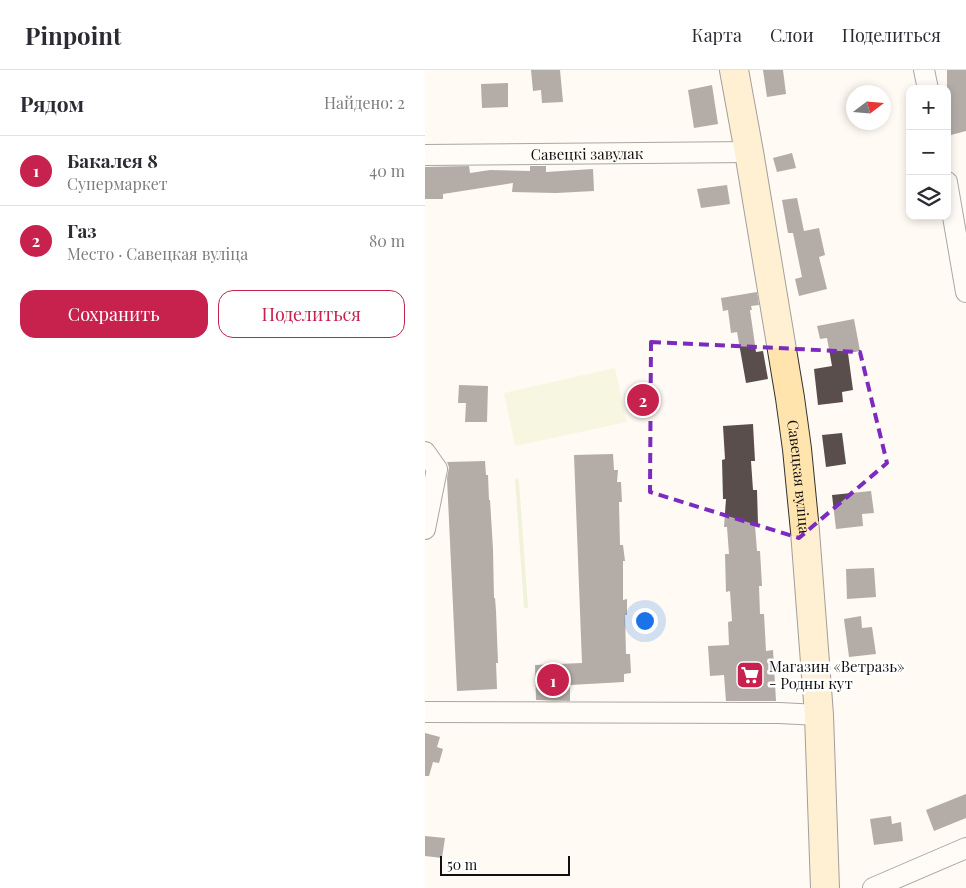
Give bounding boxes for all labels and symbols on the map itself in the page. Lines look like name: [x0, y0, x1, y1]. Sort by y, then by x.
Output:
north arrow: [846, 85, 891, 130]
street label: Савецкі завулак: [531, 143, 644, 164]
pin: 2: [627, 381, 659, 419]
street label: Савецкая вуліца: [783, 419, 815, 535]
your location: [632, 608, 658, 634]
place label: Магазин «Ветразь» - Родны кут: [769, 656, 905, 693]
supermarket icon: Магазин «Ветразь» - Родны кут: [735, 660, 765, 690]
pin: 1: [537, 661, 569, 699]
scale bar: [440, 853, 570, 876]

